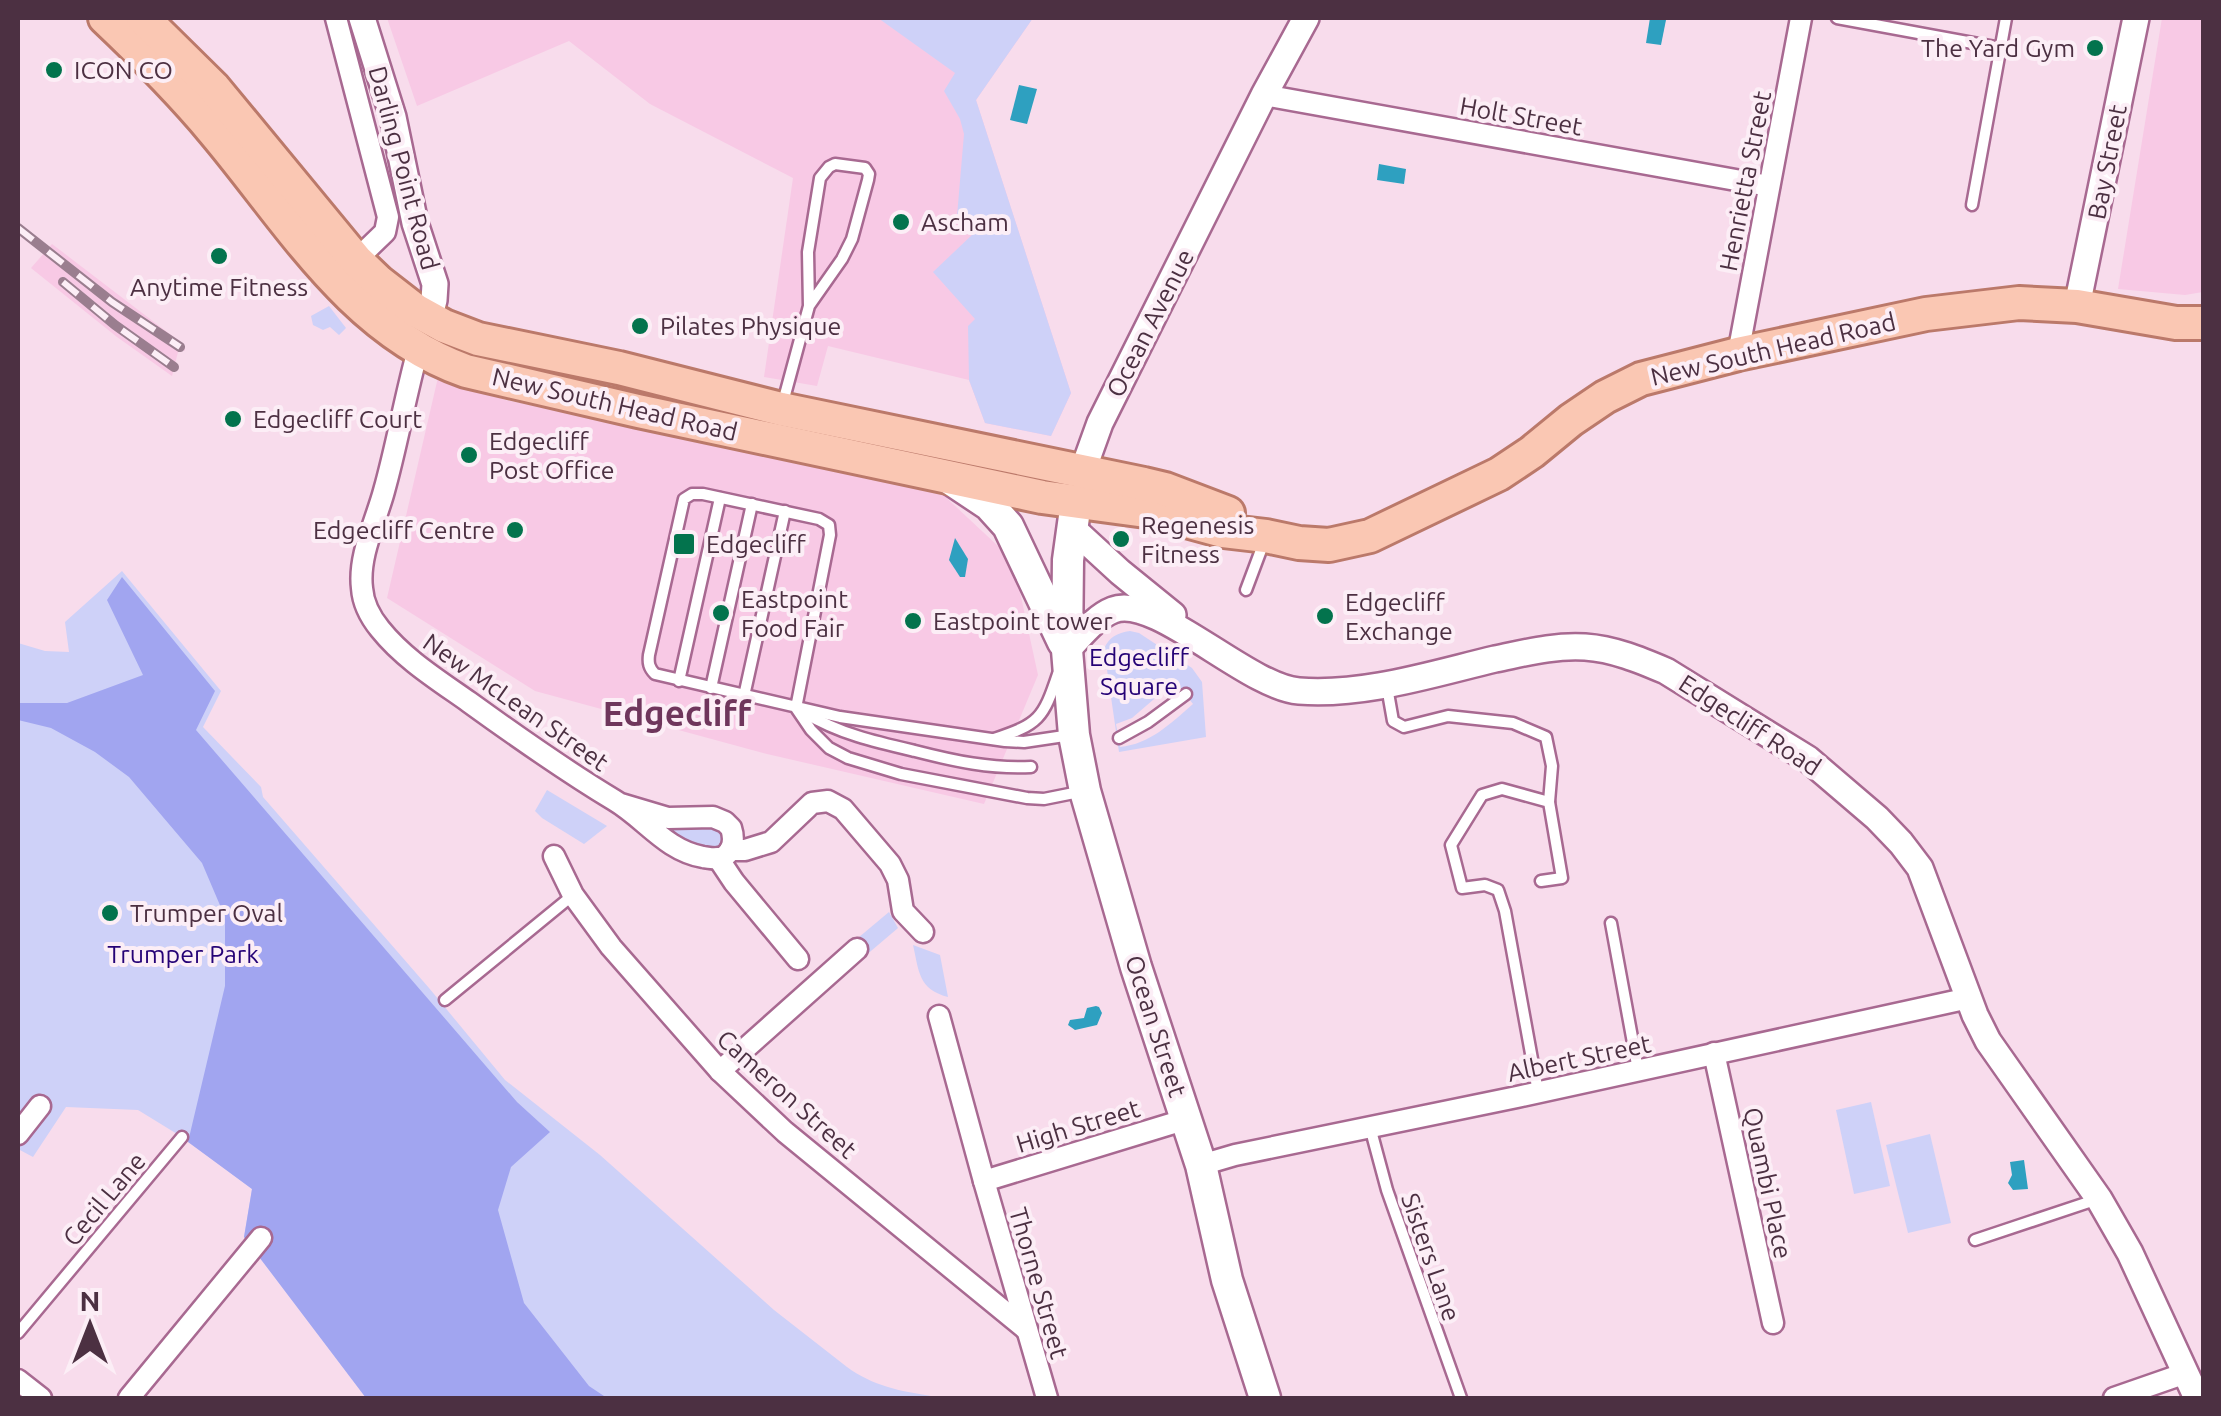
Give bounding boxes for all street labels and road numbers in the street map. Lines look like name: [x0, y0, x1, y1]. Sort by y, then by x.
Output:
street label: Darling Point Road: [363, 63, 445, 273]
street label: Henrietta Street: [1714, 88, 1776, 273]
street label: Holt Street: [1458, 91, 1585, 141]
street label: Bay Street: [2082, 102, 2132, 222]
street label: Ocean Avenue: [1101, 245, 1199, 401]
street label: New South Head Road: [1648, 307, 1898, 391]
street label: New South Head Road: [490, 362, 740, 446]
street label: New McLean Street: [418, 628, 614, 776]
street label: Edgecliff Road: [1674, 669, 1826, 781]
street label: Ocean Street: [1120, 952, 1192, 1101]
street label: Cameron Street: [712, 1024, 862, 1164]
street label: Albert Street: [1505, 1029, 1654, 1087]
street label: High Street: [1013, 1094, 1143, 1158]
street label: Quambi Place: [1738, 1105, 1798, 1261]
street label: Cecil Lane: [57, 1147, 151, 1251]
street label: Sisters Lane: [1396, 1189, 1466, 1325]
street label: Thorne Street: [1004, 1204, 1074, 1362]

